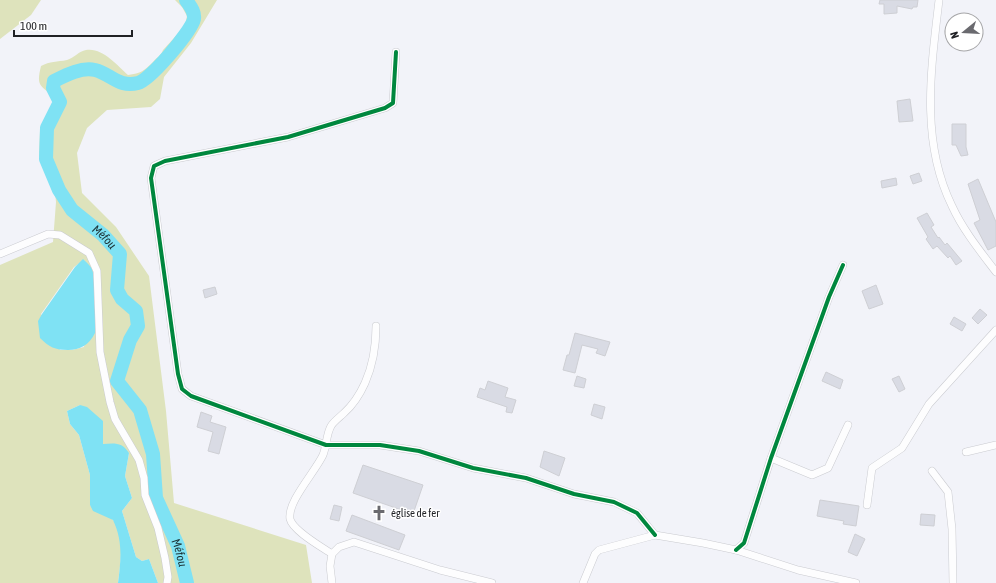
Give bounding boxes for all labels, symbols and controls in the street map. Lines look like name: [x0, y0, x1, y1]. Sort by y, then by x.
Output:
scale bar: [14, 12, 132, 38]
north arrow: [944, 12, 984, 52]
text: 100 m: [20, 19, 47, 33]
text: N: [948, 30, 961, 40]
water label: Méfou: [89, 222, 119, 252]
church icon: église de fer: [370, 504, 388, 522]
place label: église de fer: [391, 507, 440, 519]
water label: Méfou: [169, 536, 190, 568]

